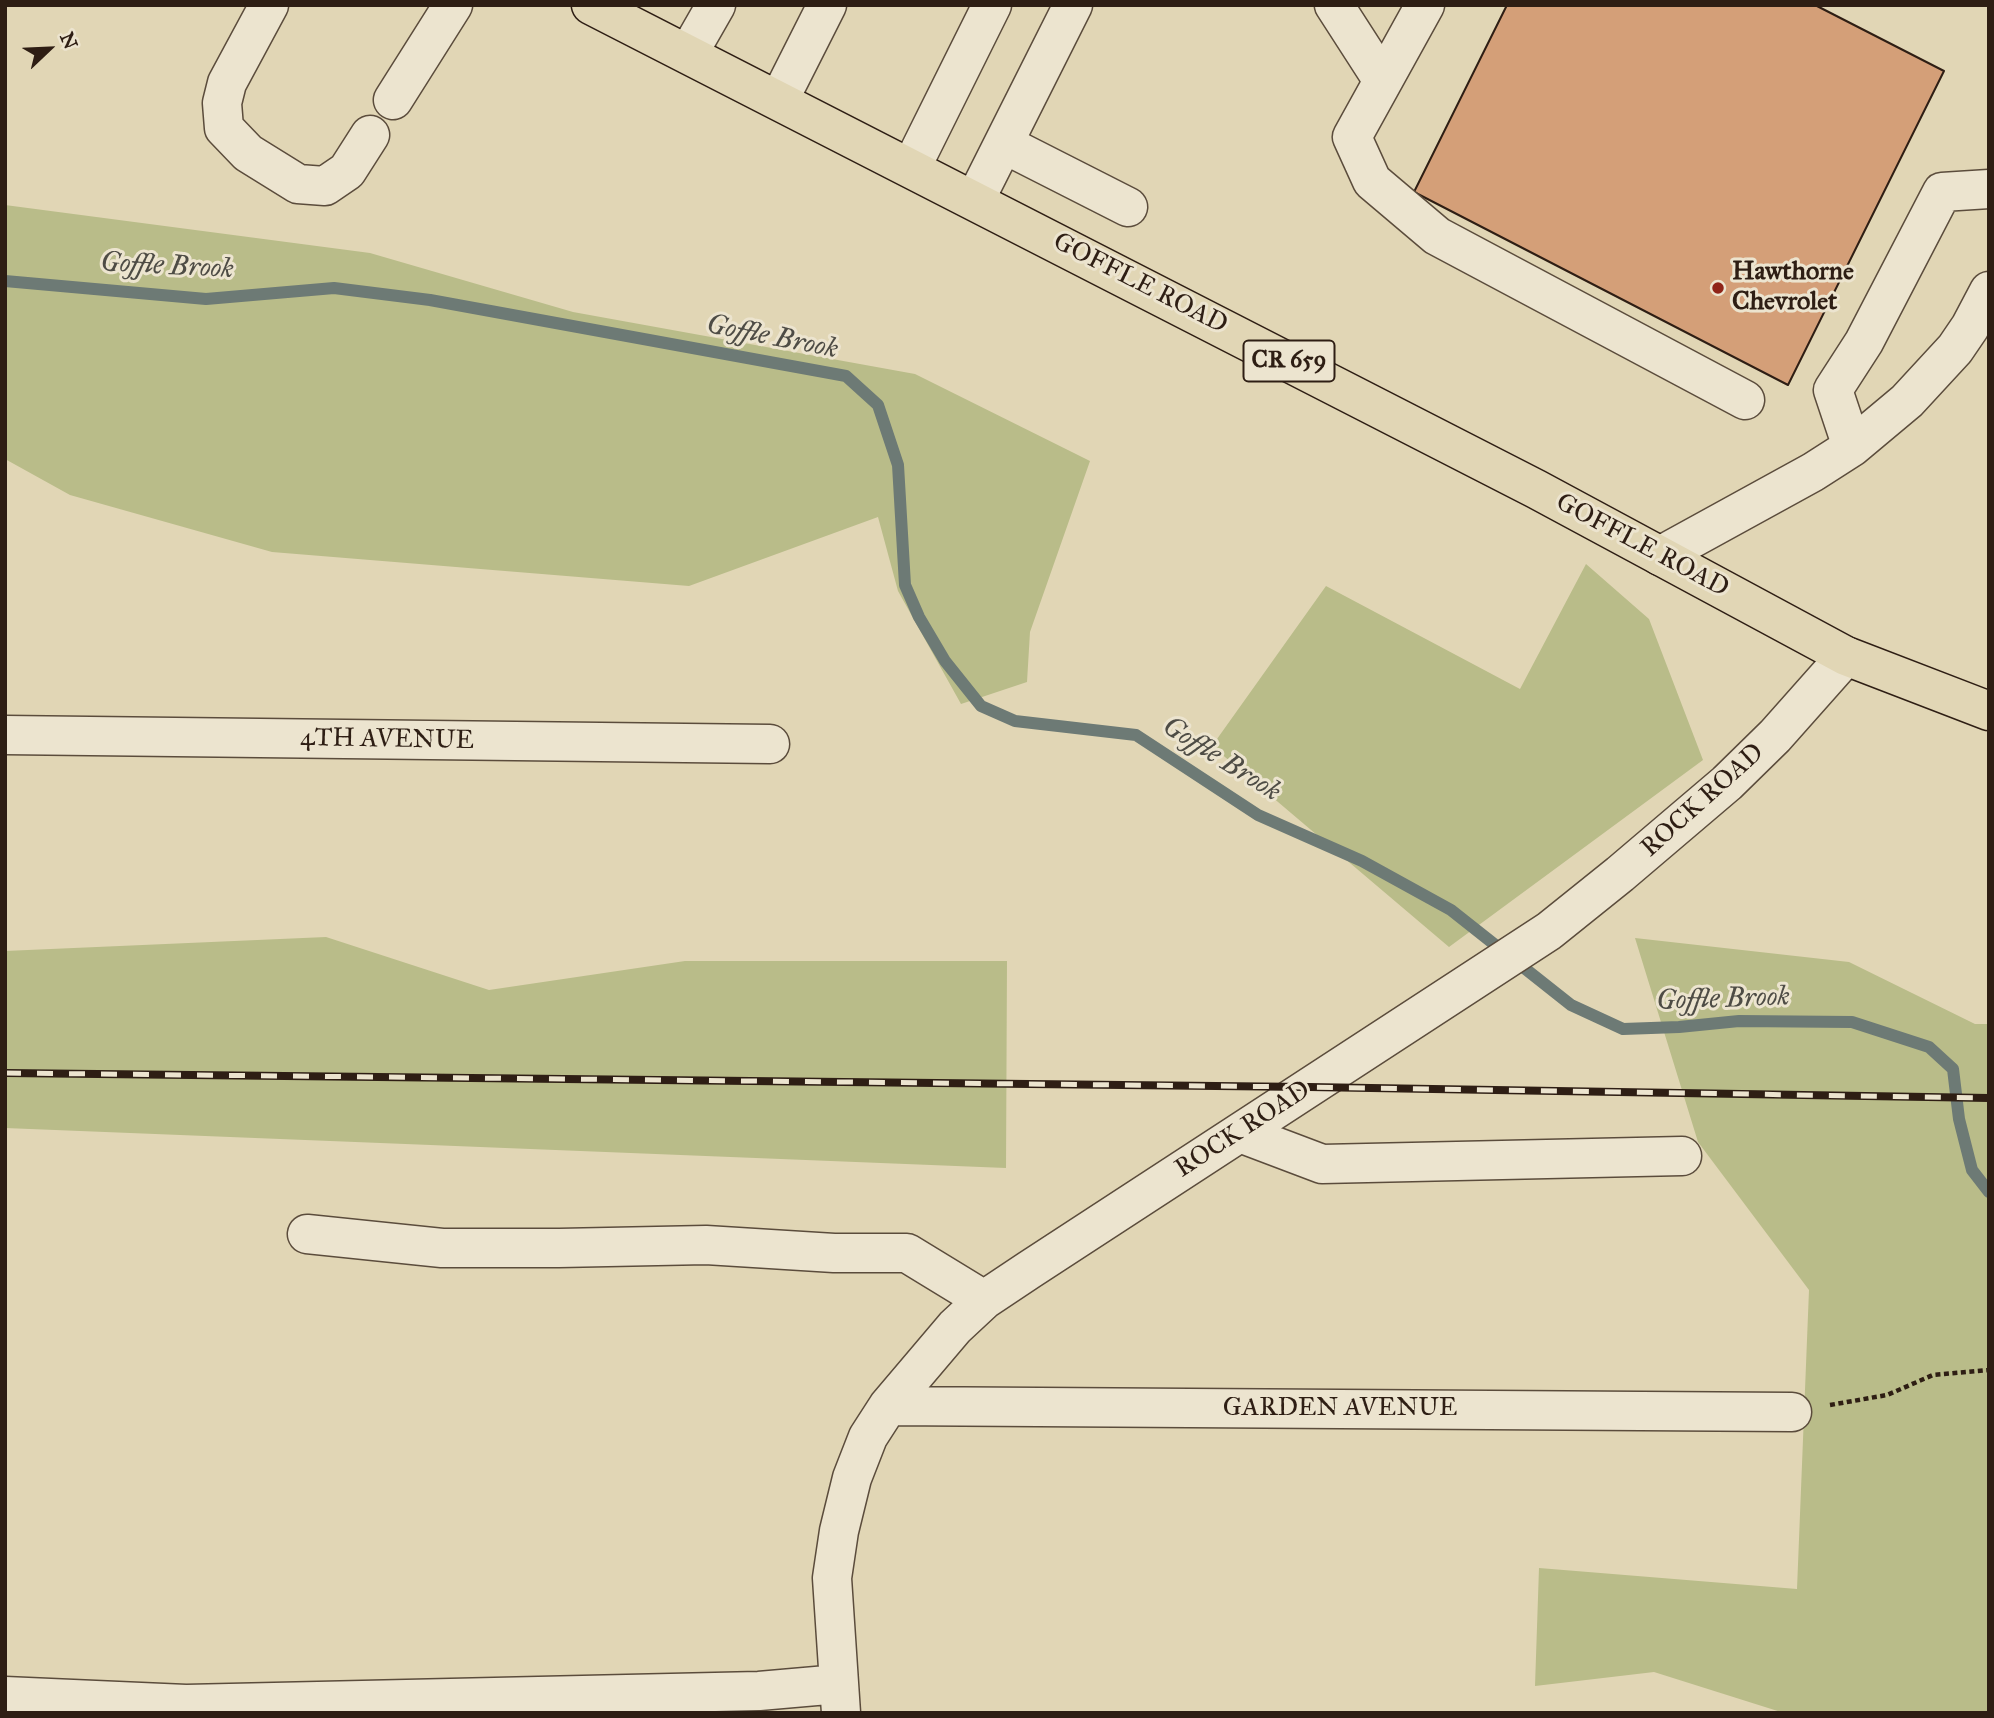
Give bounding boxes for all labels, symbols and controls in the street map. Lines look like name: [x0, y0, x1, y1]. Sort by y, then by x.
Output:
north arrow: [14, 14, 84, 84]
text: N: [55, 29, 83, 53]
street label: GOFFLE ROAD: [1048, 227, 1232, 341]
water label: Goffle Brook: [99, 247, 235, 287]
place label: Hawthorne Chevrolet: [1732, 257, 1854, 318]
marker: Hawthorne Chevrolet: [1710, 280, 1726, 296]
water label: Goffle Brook: [703, 309, 841, 367]
road number: CR 659: [1244, 340, 1334, 382]
street label: GOFFLE ROAD: [1550, 487, 1734, 605]
water label: Goffle Brook: [1155, 710, 1287, 810]
street label: 4TH AVENUE: [300, 723, 474, 757]
street label: ROCK ROAD: [1635, 738, 1771, 864]
water label: Goffle Brook: [1656, 981, 1790, 1019]
street label: ROCK ROAD: [1170, 1075, 1316, 1185]
street label: GARDEN AVENUE: [1223, 1393, 1457, 1425]

